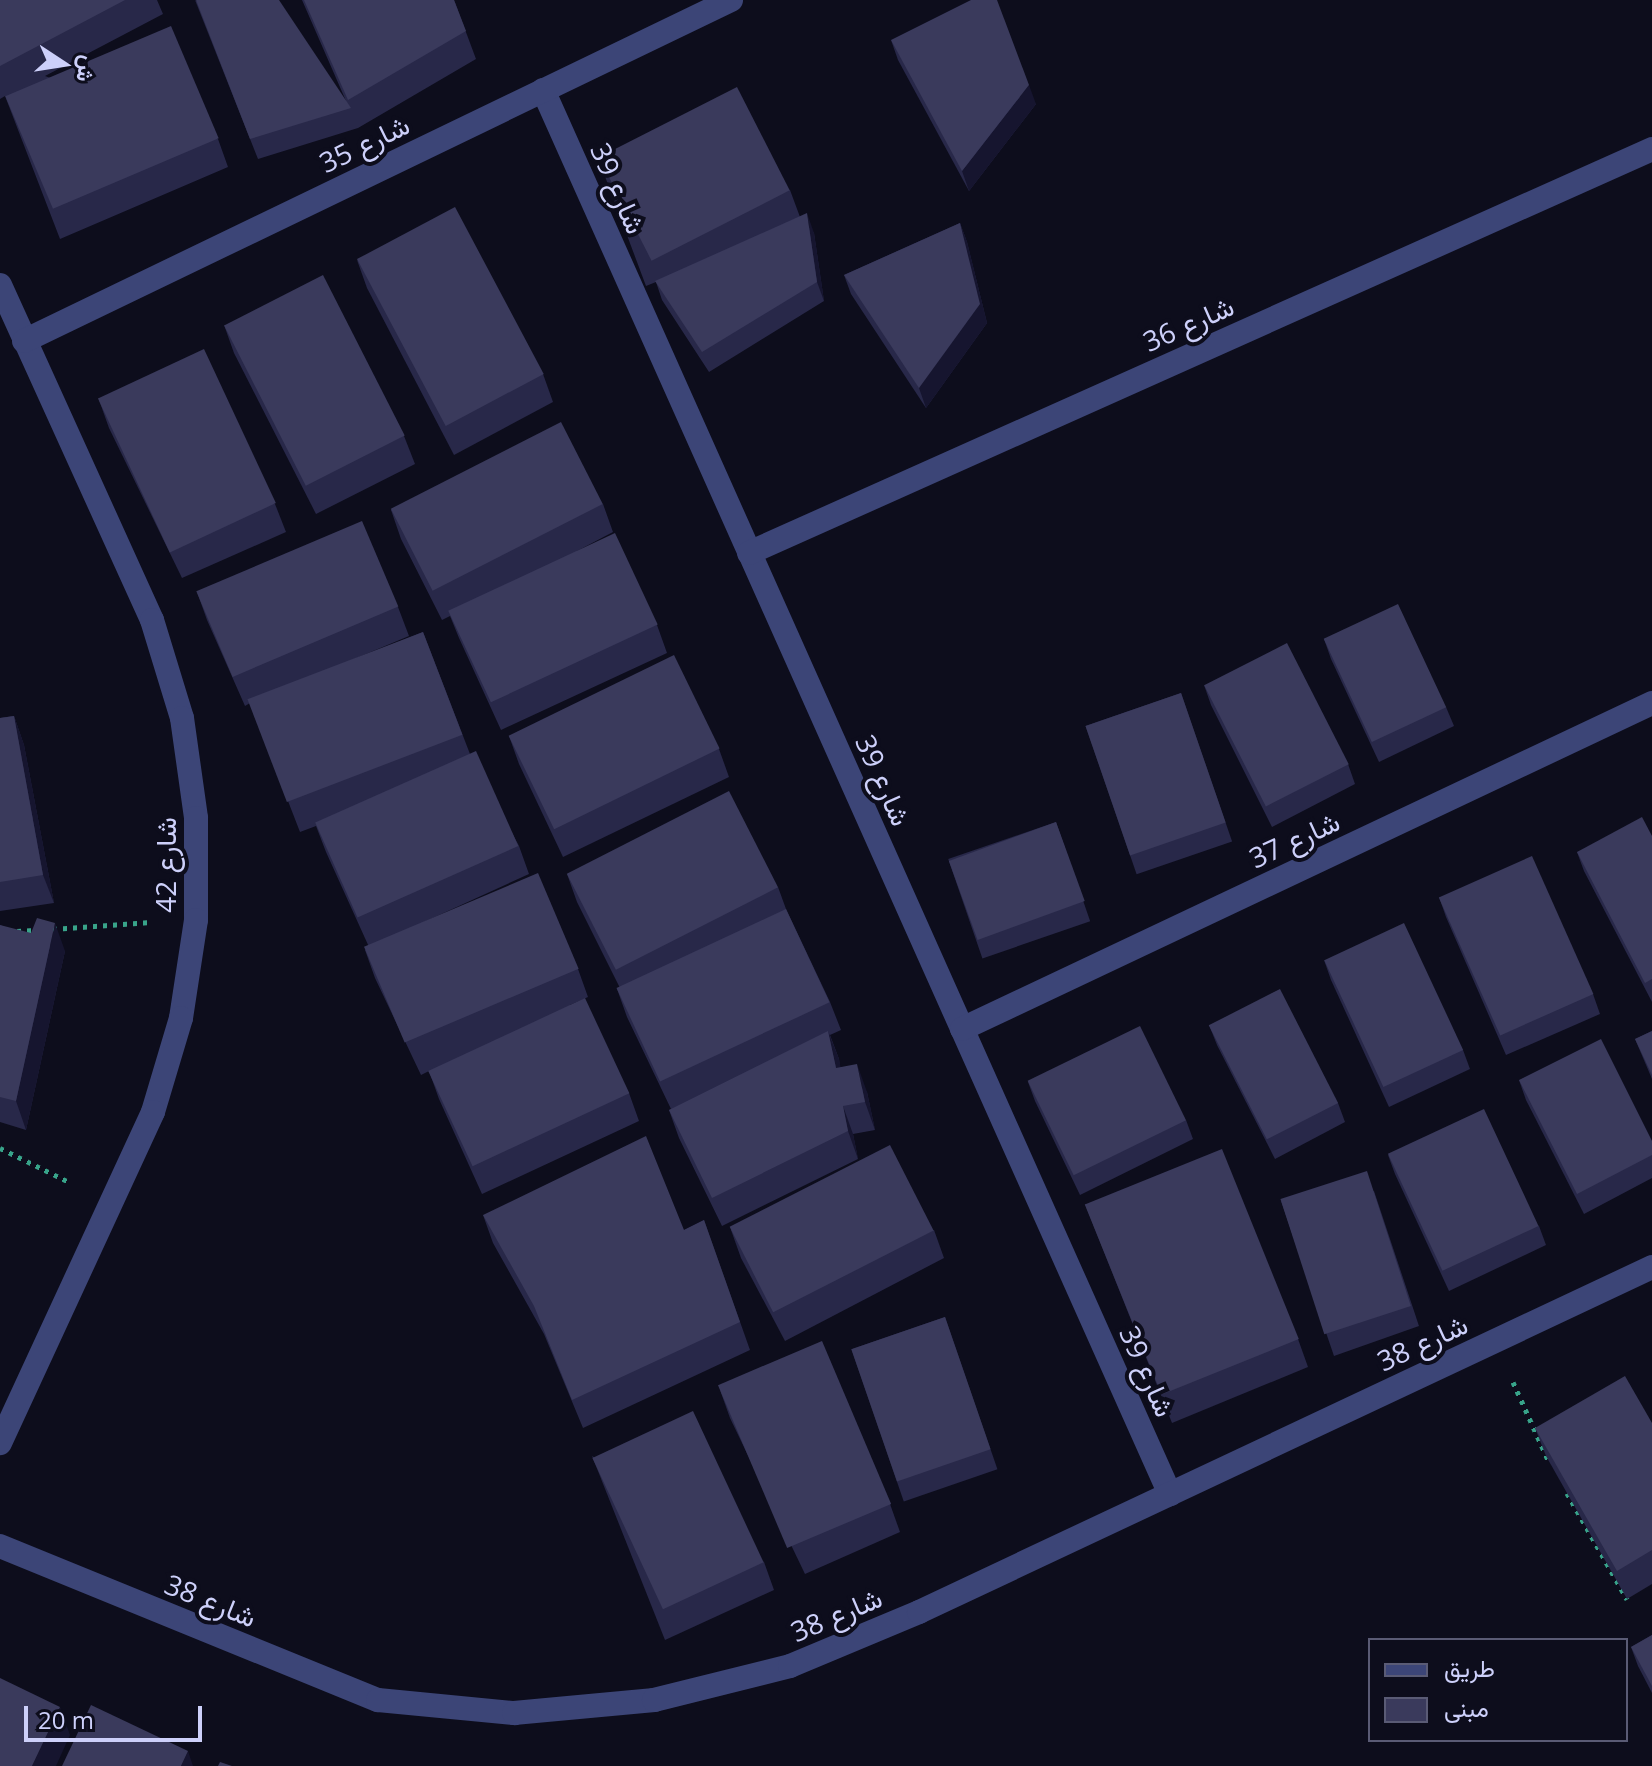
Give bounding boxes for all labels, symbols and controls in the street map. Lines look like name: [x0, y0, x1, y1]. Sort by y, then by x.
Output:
north arrow: [24, 24, 104, 104]
text: ش: [70, 53, 105, 85]
street label: شارع 35: [314, 107, 414, 179]
street label: شارع 39: [584, 137, 654, 239]
street label: شارع 36: [1137, 288, 1239, 358]
street label: شارع 39: [849, 729, 919, 831]
street label: شارع 37: [1244, 804, 1344, 874]
street label: شارع 42: [148, 817, 182, 913]
street label: شارع 38: [1372, 1307, 1472, 1377]
street label: شارع 39: [1113, 1320, 1183, 1422]
street label: شارع 38: [160, 1567, 262, 1633]
street label: شارع 38: [785, 1580, 887, 1648]
legend: [1368, 1638, 1628, 1742]
text: طريق: [1444, 1651, 1495, 1684]
scale bar: [28, 1690, 206, 1740]
text: مبنى: [1444, 1691, 1489, 1724]
text: 20 m: [38, 1703, 94, 1736]

